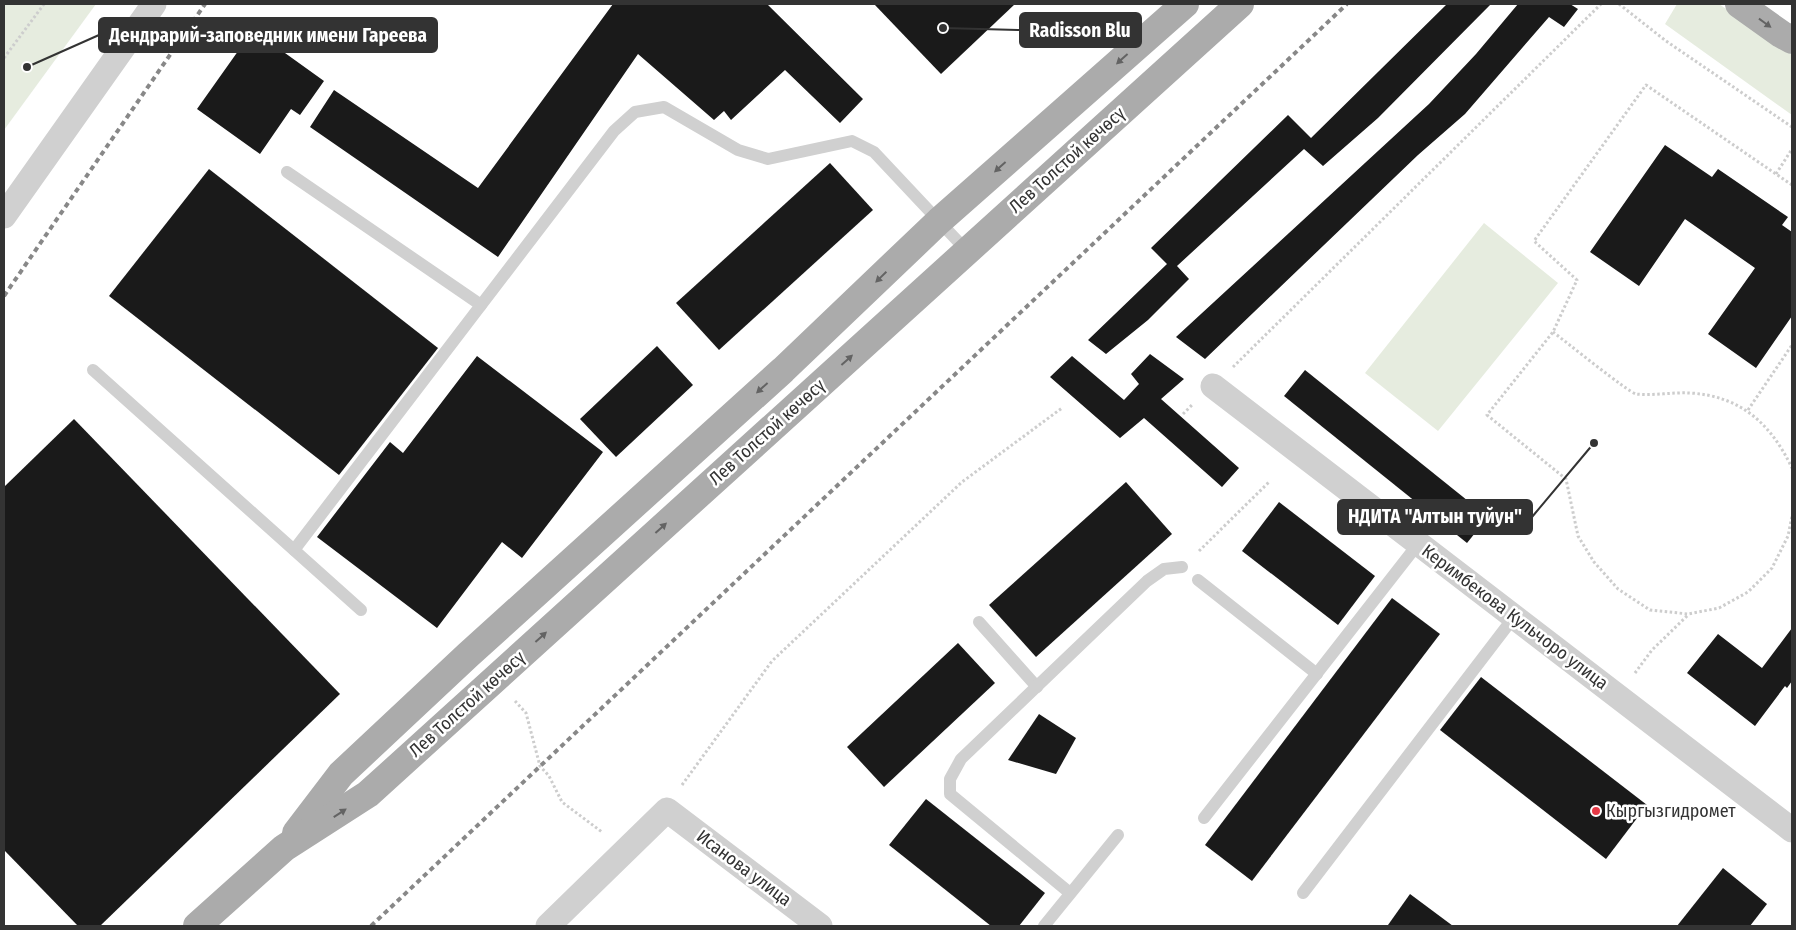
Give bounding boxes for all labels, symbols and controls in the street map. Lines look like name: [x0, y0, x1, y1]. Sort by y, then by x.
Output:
callout: Radisson Blu: [1020, 13, 1141, 47]
callout: Дендрарий-заповедник имени Гареева: [99, 18, 437, 52]
one-way arrow: [1758, 18, 1772, 28]
text: Radisson Blu: [1029, 19, 1131, 42]
text: Дендрарий-заповедник имени Гареева: [108, 24, 427, 47]
one-way arrow: [1116, 53, 1128, 64]
street label: Лев Толстой көчөсү: [1004, 102, 1130, 218]
one-way arrow: [995, 161, 1007, 173]
one-way arrow: [875, 271, 887, 283]
one-way arrow: [840, 354, 852, 366]
street label: Лев Толстой көчөсү: [704, 374, 830, 490]
one-way arrow: [757, 382, 769, 394]
callout: НДИТА "Алтын туйун": [1338, 500, 1532, 534]
text: НДИТА "Алтын туйун": [1348, 505, 1522, 528]
one-way arrow: [655, 522, 667, 534]
street label: Керимбекова Кульчоро улица: [1417, 540, 1613, 694]
one-way arrow: [534, 631, 546, 643]
street label: Лев Толстой көчөсү: [404, 646, 530, 762]
place label: Кыргызгидромет: [1606, 800, 1736, 822]
marker: Кыргызгидромет: [1590, 805, 1602, 817]
one-way arrow: [333, 808, 346, 817]
street label: Исанова улица: [692, 825, 796, 911]

